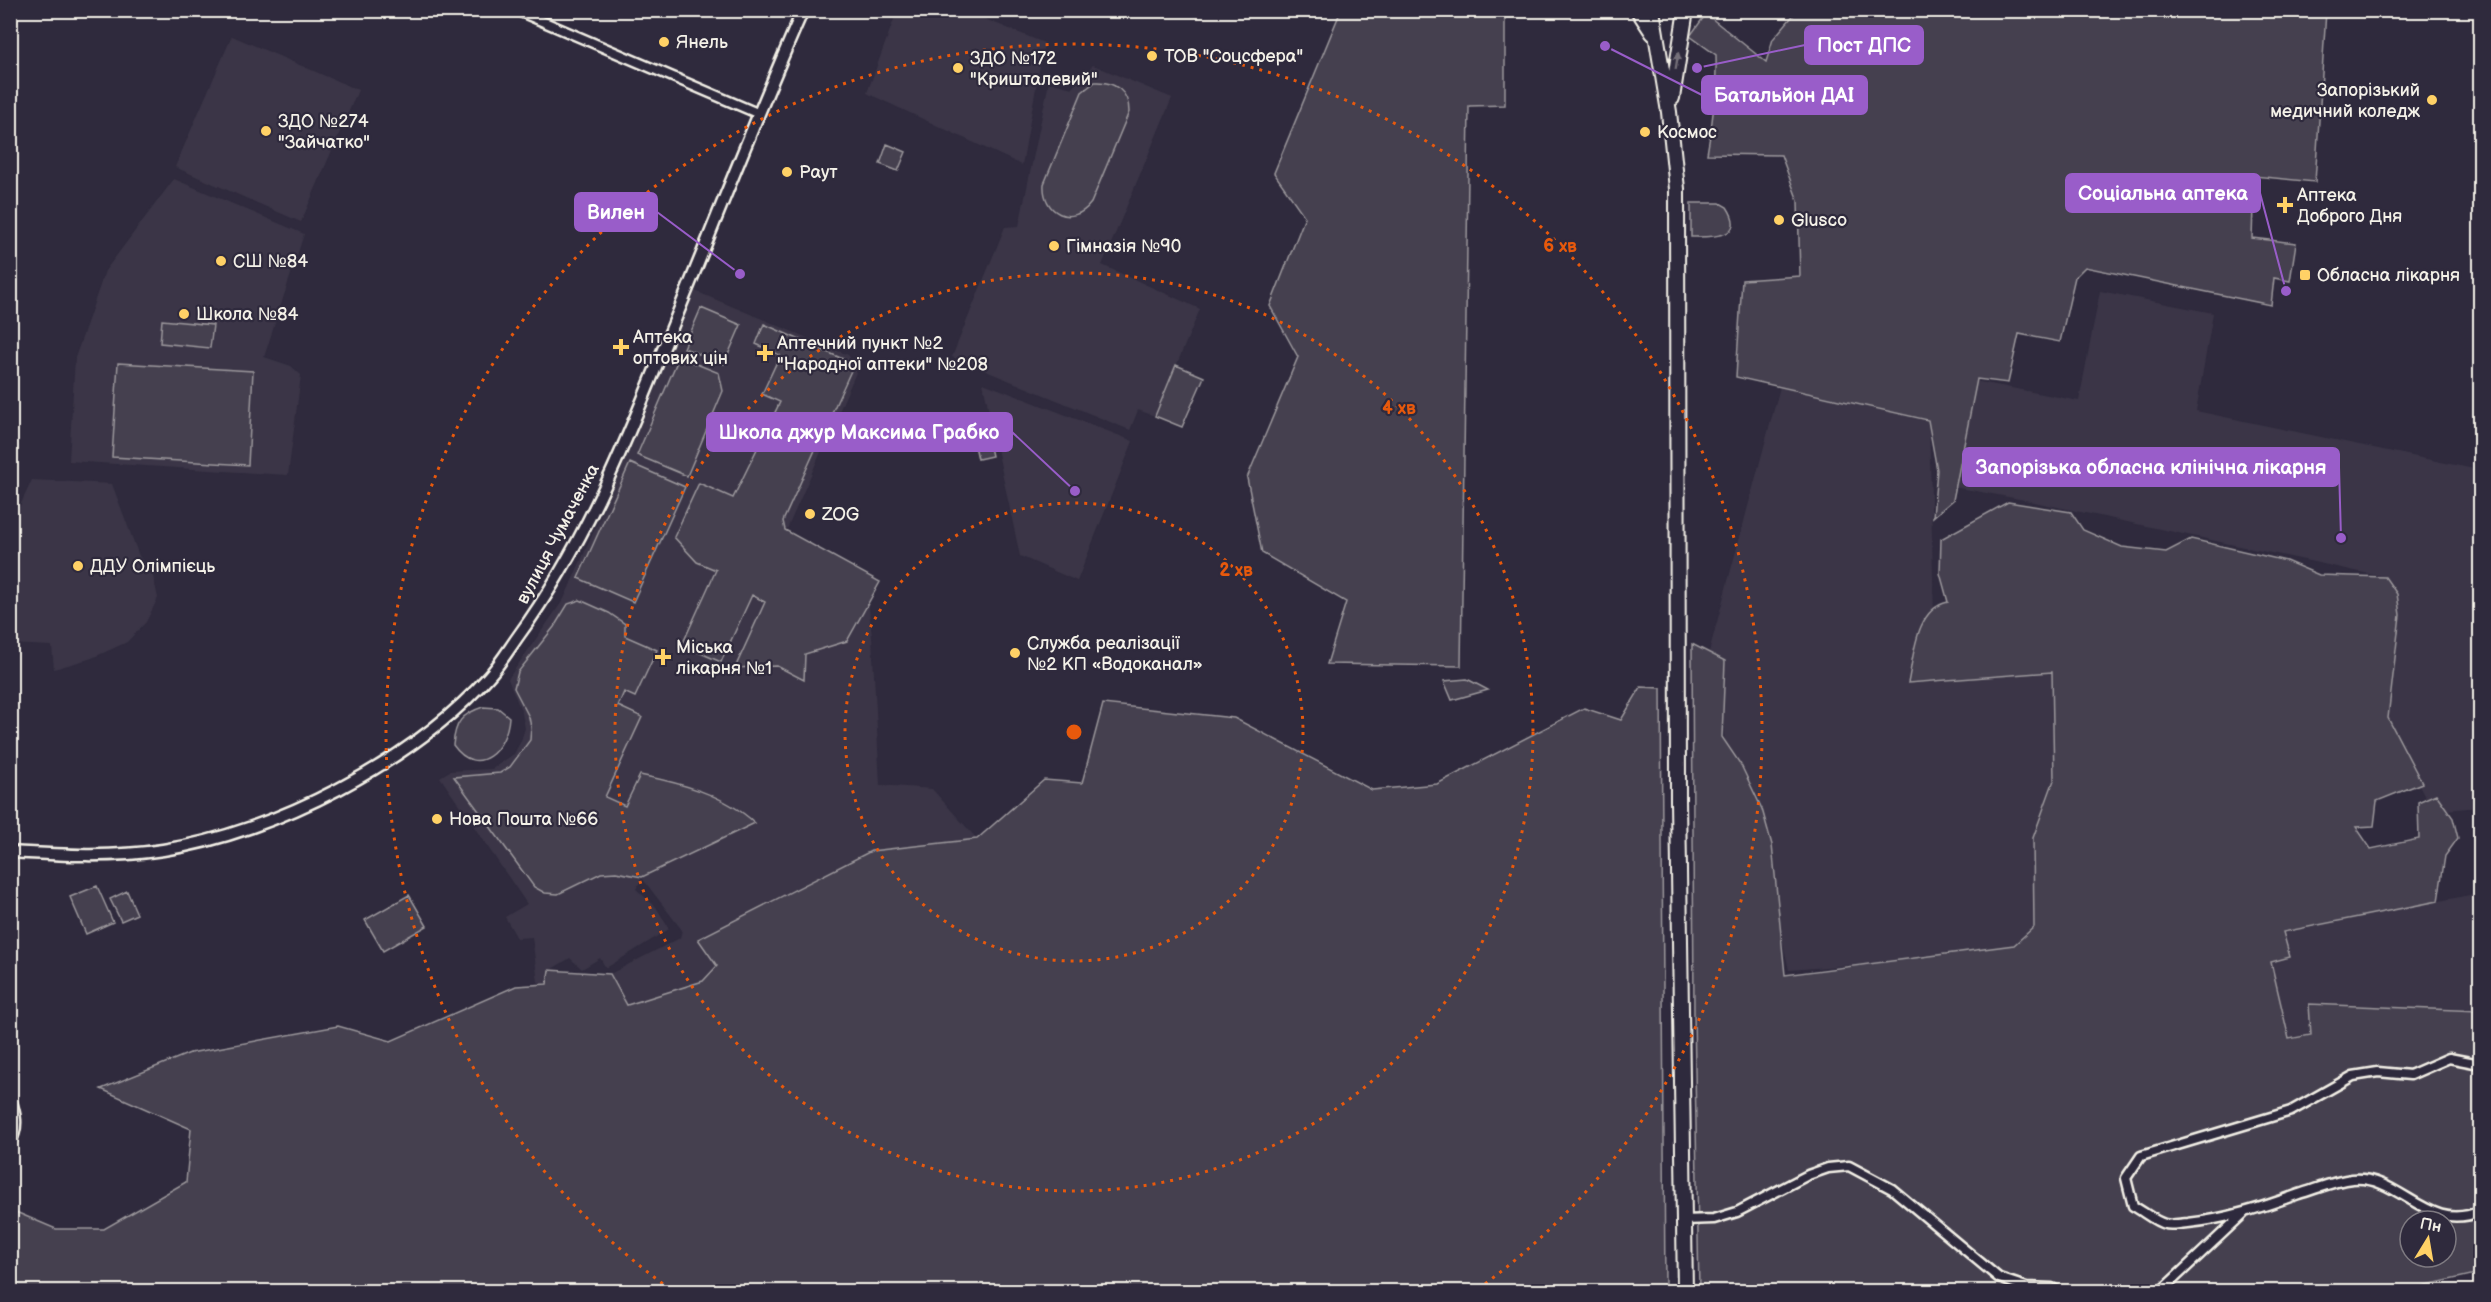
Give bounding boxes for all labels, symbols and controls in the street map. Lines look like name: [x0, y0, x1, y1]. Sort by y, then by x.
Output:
callout: Пост ДПС: [1805, 26, 1923, 64]
place label: Янель: [676, 32, 728, 53]
text: Пост ДПС: [1817, 34, 1911, 58]
marker: Янель: [657, 35, 671, 49]
place label: ТОВ "Соцсфера": [1164, 46, 1303, 67]
place label: ЗДО №172 "Кришталевий": [970, 48, 1098, 90]
marker: ТОВ "Соцсфера": [1145, 49, 1159, 63]
one-way arrow: [1673, 51, 1682, 70]
marker: ЗДО №172 "Кришталевий": [951, 61, 965, 75]
callout: Батальйон ДАI: [1702, 76, 1867, 114]
place label: Запорізький медичний коледж: [2270, 80, 2420, 122]
text: Батальйон ДАI: [1714, 84, 1854, 108]
marker: Запорізький медичний коледж: [2425, 93, 2439, 107]
place label: ЗДО №274 "Зайчатко": [278, 111, 370, 153]
place label: Космос: [1657, 122, 1717, 143]
marker: ЗДО №274 "Зайчатко": [259, 124, 273, 138]
marker: Космос: [1638, 125, 1652, 139]
place label: Раут: [799, 162, 838, 183]
marker: Раут: [780, 165, 794, 179]
callout: Соціальна аптека: [2066, 174, 2260, 212]
text: Соціальна аптека: [2078, 182, 2248, 206]
place label: Аптека Доброго Дня: [2296, 185, 2402, 227]
callout: Вилен: [575, 193, 657, 231]
marker: Аптека Доброго Дня: [2278, 198, 2292, 212]
text: Вилен: [587, 201, 645, 225]
place label: Glusco: [1791, 210, 1847, 231]
marker: Glusco: [1772, 213, 1786, 227]
place label: Гімназія №90: [1066, 236, 1181, 257]
text: 6 хв: [1543, 236, 1577, 257]
marker: Гімназія №90: [1047, 239, 1061, 253]
place label: СШ №84: [233, 251, 308, 272]
marker: СШ №84: [214, 254, 228, 268]
place label: Обласна лікарня: [2317, 265, 2460, 286]
marker: Обласна лікарня: [2298, 268, 2312, 282]
place label: Школа №84: [196, 304, 298, 325]
marker: Школа №84: [177, 307, 191, 321]
place label: Аптека оптових цін: [632, 327, 728, 369]
place label: Аптечний пункт №2 "Народної аптеки" №208: [776, 333, 988, 375]
marker: Аптека оптових цін: [614, 340, 628, 354]
marker: Аптечний пункт №2 "Народної аптеки" №208: [758, 346, 772, 360]
text: 4 хв: [1382, 398, 1416, 419]
callout: Школа джур Максима Грабко: [707, 413, 1012, 451]
text: Школа джур Максима Грабко: [719, 421, 1000, 445]
callout: Запорізька обласна клінічна лікарня: [1963, 448, 2339, 486]
text: Запорізька обласна клінічна лікарня: [1975, 456, 2327, 480]
street label: вулиця Чумаченка: [512, 460, 604, 608]
place label: ZOG: [821, 504, 859, 525]
marker: ZOG: [803, 507, 817, 521]
place label: ДДУ Олімпієць: [90, 556, 215, 577]
marker: ДДУ Олімпієць: [71, 559, 85, 573]
text: 2 хв: [1219, 560, 1253, 581]
place label: Служба реалізації №2 КП «Водоканал»: [1027, 633, 1203, 675]
place label: Міська лікарня №1: [676, 637, 772, 679]
marker: Служба реалізації №2 КП «Водоканал»: [1008, 646, 1022, 660]
marker: Міська лікарня №1: [654, 648, 672, 666]
centre of rings: [1064, 722, 1084, 742]
place label: Нова Пошта №66: [449, 809, 598, 830]
marker: Нова Пошта №66: [430, 812, 444, 826]
north arrow: [2398, 1209, 2458, 1269]
text: Пн: [2418, 1214, 2443, 1237]

